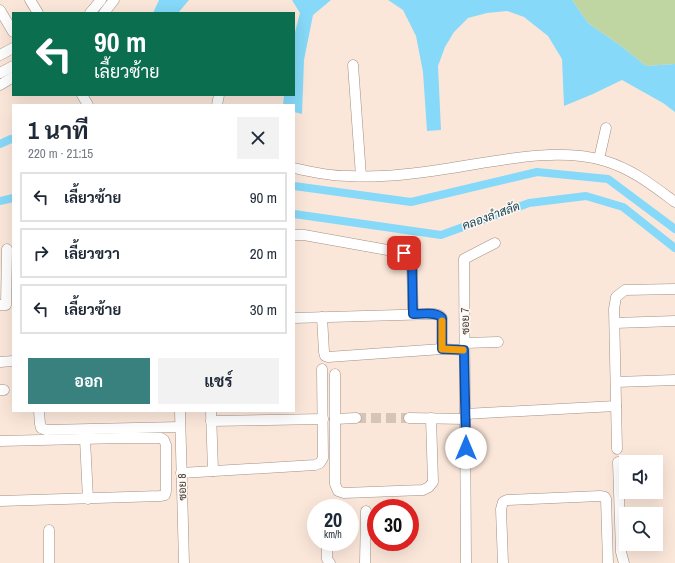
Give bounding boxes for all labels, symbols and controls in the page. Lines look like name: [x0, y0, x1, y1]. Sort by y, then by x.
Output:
text: 90 m: [94, 23, 146, 61]
icon: left: [28, 28, 80, 80]
text: เลี้ยวซ้าย: [94, 59, 160, 84]
text: 1 นาที: [28, 114, 89, 146]
button: close: [237, 117, 279, 159]
text: 220 m · 21:15: [28, 145, 93, 162]
icon: left: [30, 186, 52, 208]
text: เลี้ยวซ้าย: [64, 187, 121, 208]
text: 90 m: [250, 187, 277, 208]
water label: คลองลำสลัด: [460, 198, 522, 234]
pin: [387, 236, 421, 270]
icon: right: [30, 242, 52, 264]
icon: arrive: [393, 242, 415, 264]
text: เลี้ยวขวา: [64, 243, 120, 264]
text: 20 m: [250, 243, 277, 264]
icon: left: [30, 298, 52, 320]
text: เลี้ยวซ้าย: [64, 299, 121, 320]
text: 30 m: [250, 299, 277, 320]
street label: ซอย 7: [458, 307, 472, 335]
button: ออก: [28, 358, 150, 404]
button: แชร์: [158, 358, 279, 404]
position arrow: [445, 427, 487, 469]
map controls: [619, 455, 663, 551]
button: sound: [619, 455, 663, 499]
street label: ซอย 8: [175, 473, 189, 501]
speed limit sign: 30: [367, 499, 419, 551]
text: 20: [324, 506, 342, 533]
button: search: [619, 507, 663, 551]
text: km/h: [324, 528, 342, 541]

